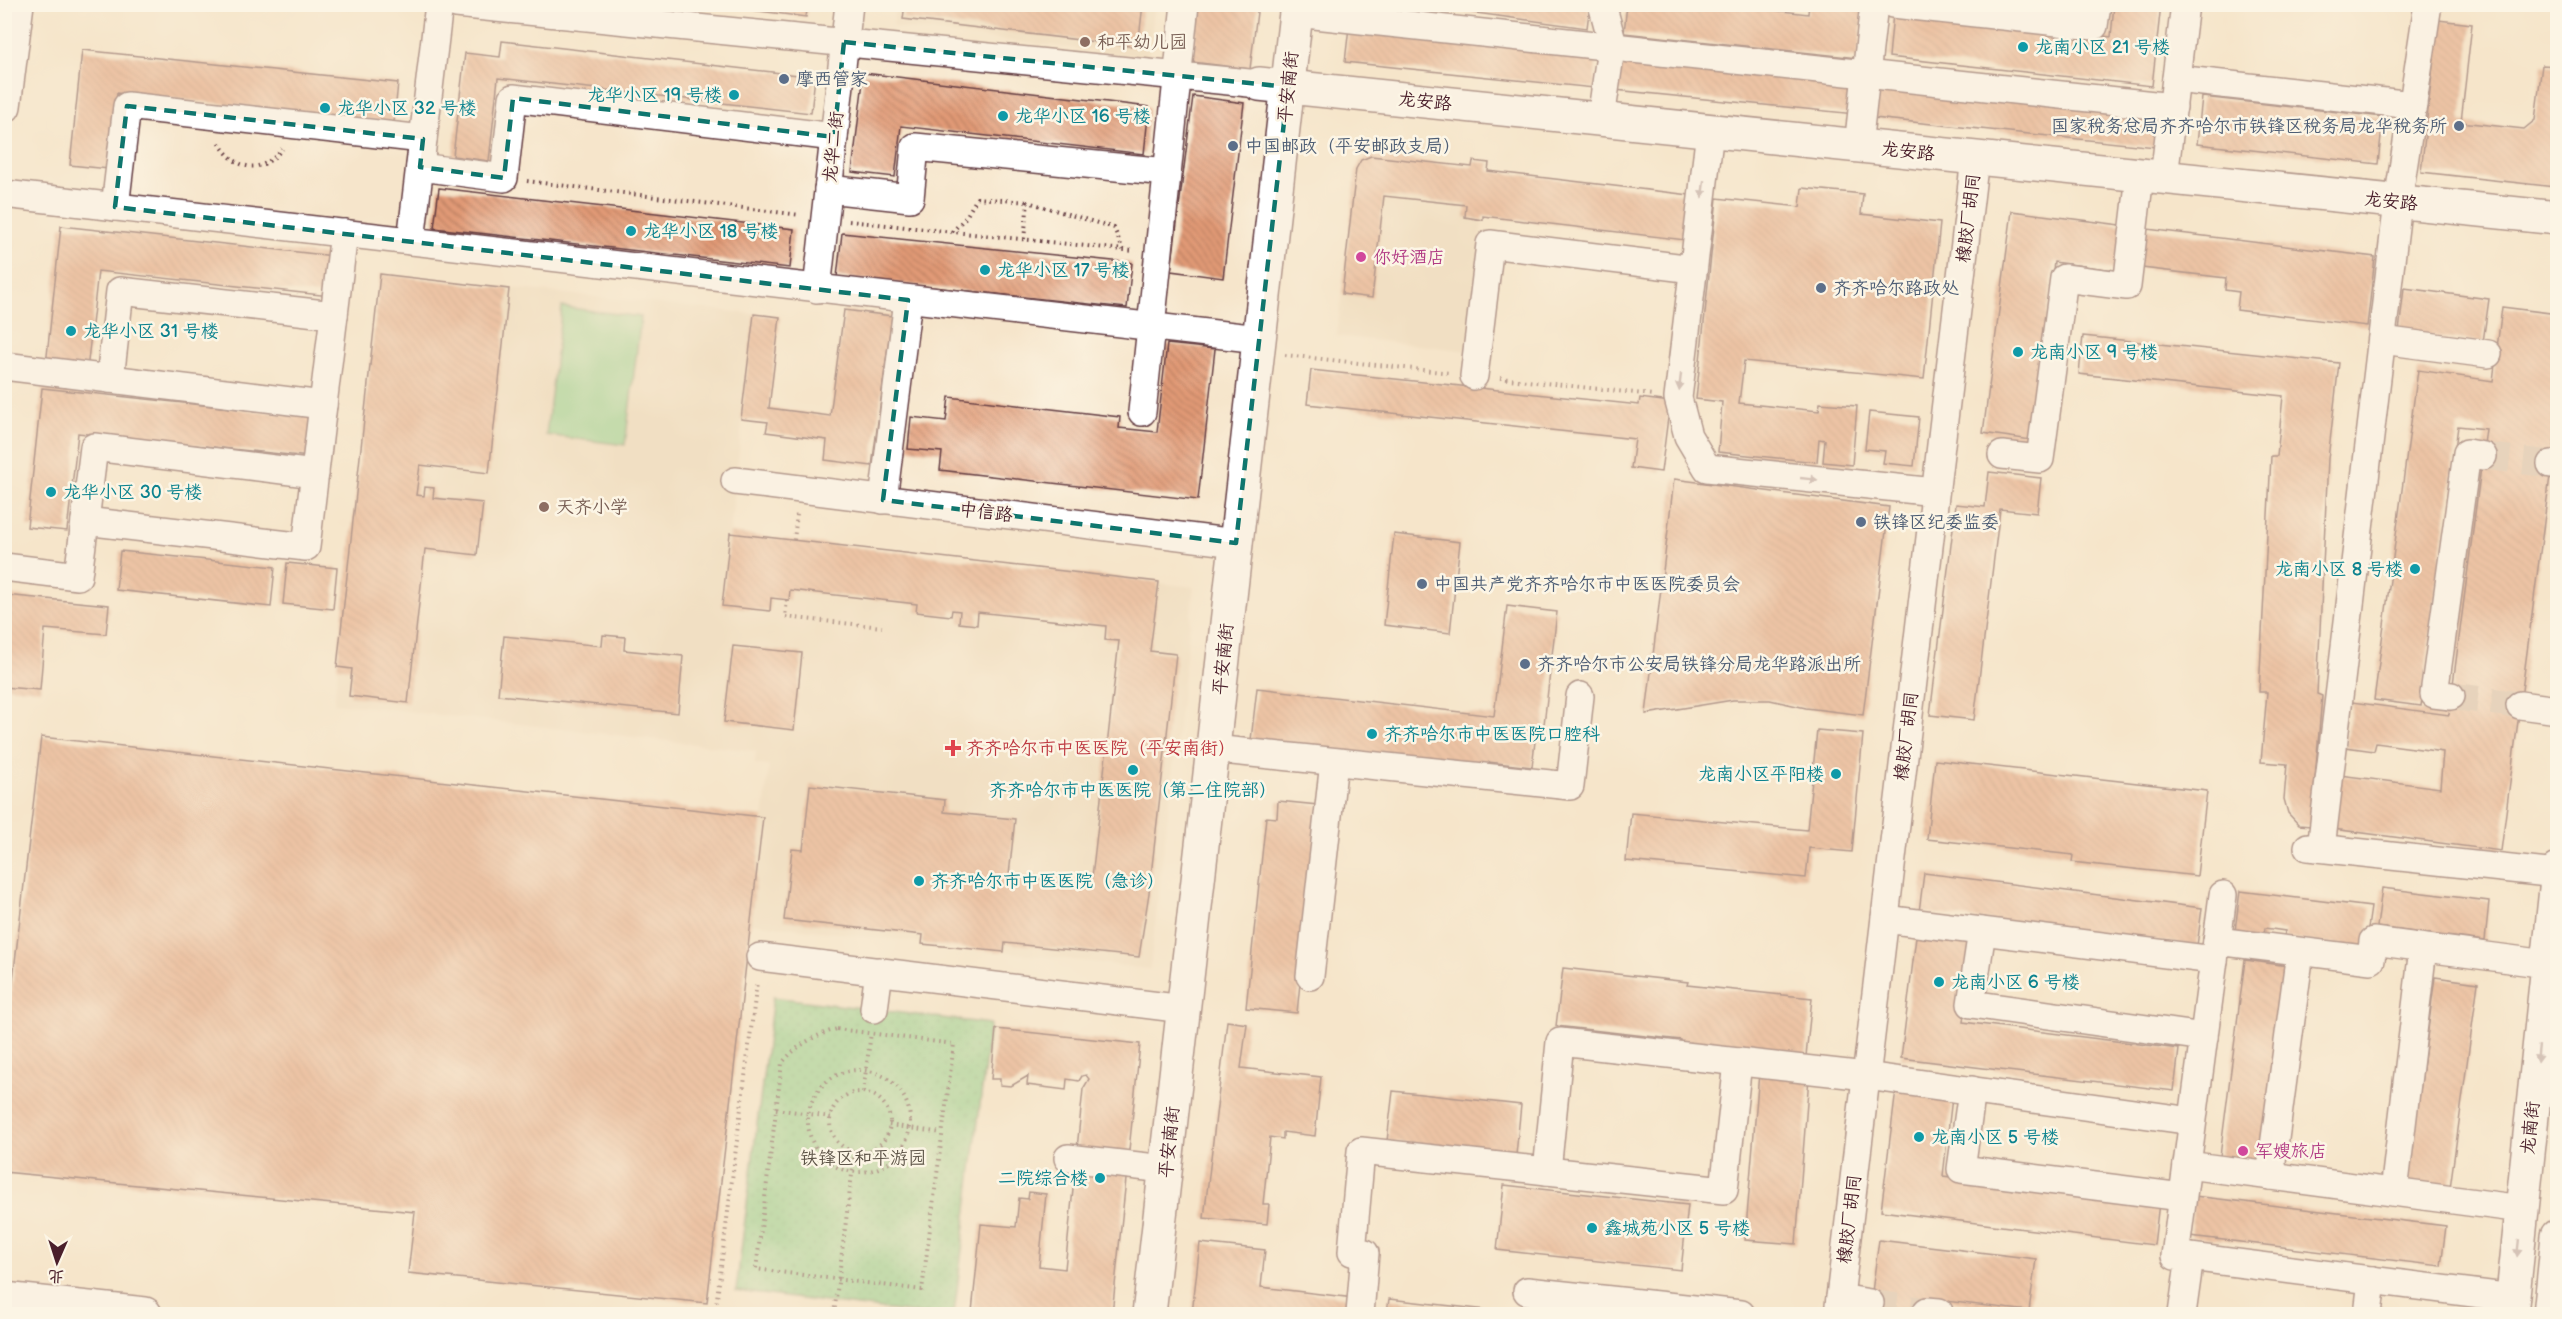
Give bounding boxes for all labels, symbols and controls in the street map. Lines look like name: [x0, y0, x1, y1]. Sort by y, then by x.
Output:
place label: 和平幼儿园: [1097, 32, 1187, 53]
marker: 和平幼儿园: [1078, 35, 1092, 49]
place label: 龙南小区 21 号楼: [2035, 37, 2170, 58]
marker: 龙南小区 21 号楼: [2016, 40, 2030, 54]
street label: 平安南街: [1274, 50, 1303, 124]
place label: 摩西管家: [796, 69, 868, 90]
marker: 摩西管家: [777, 72, 791, 86]
place label: 龙华小区 19 号楼: [587, 85, 722, 106]
marker: 龙华小区 19 号楼: [727, 88, 741, 102]
street label: 龙安路: [1397, 88, 1453, 115]
place label: 龙华小区 32 号楼: [337, 98, 476, 119]
marker: 龙华小区 32 号楼: [318, 101, 332, 115]
place label: 龙华小区 16 号楼: [1015, 106, 1151, 127]
marker: 龙华小区 16 号楼: [996, 109, 1010, 123]
street label: 龙华二街: [819, 110, 848, 184]
place label: 国家税务总局齐齐哈尔市铁锋区税务局龙华税务所: [2051, 116, 2447, 137]
marker: 国家税务总局齐齐哈尔市铁锋区税务局龙华税务所: [2452, 119, 2466, 133]
place label: 中国邮政（平安邮政支局）: [1245, 136, 1461, 157]
street label: 龙安路: [1880, 138, 1936, 165]
marker: 中国邮政（平安邮政支局）: [1226, 139, 1240, 153]
street label: 橡胶厂胡同: [1953, 172, 1984, 264]
one-way arrow: [1698, 179, 1708, 198]
street label: 龙安路: [2363, 188, 2419, 215]
place label: 龙华小区 18 号楼: [643, 221, 778, 242]
marker: 龙华小区 18 号楼: [624, 224, 638, 238]
place label: 你好酒店: [1373, 247, 1445, 268]
marker: 你好酒店: [1354, 250, 1368, 264]
place label: 龙华小区 17 号楼: [997, 260, 1129, 281]
marker: 龙华小区 17 号楼: [978, 263, 992, 277]
place label: 齐齐哈尔路政处: [1833, 278, 1959, 299]
marker: 齐齐哈尔路政处: [1814, 281, 1828, 295]
place label: 龙华小区 31 号楼: [83, 321, 219, 342]
marker: 龙华小区 31 号楼: [64, 324, 78, 338]
place label: 龙南小区 9 号楼: [2030, 342, 2158, 363]
marker: 龙南小区 9 号楼: [2011, 345, 2025, 359]
one-way arrow: [1675, 373, 1685, 392]
one-way arrow: [1800, 474, 1819, 484]
place label: 龙华小区 30 号楼: [63, 482, 202, 503]
marker: 龙华小区 30 号楼: [44, 485, 58, 499]
place label: 天齐小学: [556, 497, 628, 518]
street label: 中信路: [958, 499, 1014, 526]
marker: 天齐小学: [537, 500, 551, 514]
place label: 铁锋区纪委监委: [1873, 512, 1999, 533]
marker: 铁锋区纪委监委: [1854, 515, 1868, 529]
place label: 龙南小区 8 号楼: [2275, 559, 2403, 580]
marker: 龙南小区 8 号楼: [2408, 562, 2422, 576]
place label: 中国共产党齐齐哈尔市中医医院委员会: [1434, 574, 1740, 595]
marker: 中国共产党齐齐哈尔市中医医院委员会: [1415, 577, 1429, 591]
street label: 平安南街: [1209, 622, 1238, 696]
place label: 齐齐哈尔市公安局铁锋分局龙华路派出所: [1537, 654, 1861, 675]
marker: 齐齐哈尔市公安局铁锋分局龙华路派出所: [1518, 657, 1532, 671]
street label: 橡胶厂胡同: [1891, 690, 1922, 782]
place label: 齐齐哈尔市中医医院口腔科: [1384, 724, 1600, 745]
marker: 齐齐哈尔市中医医院口腔科: [1365, 727, 1379, 741]
place label: 齐齐哈尔市中医医院（平安南街）: [966, 738, 1236, 759]
marker: 齐齐哈尔市中医医院（平安南街）: [944, 739, 962, 757]
marker: 齐齐哈尔市中医医院（第二住院部）: [1126, 763, 1140, 777]
place label: 龙南小区平阳楼: [1698, 764, 1824, 785]
marker: 龙南小区平阳楼: [1829, 767, 1843, 781]
place label: 齐齐哈尔市中医医院（第二住院部）: [989, 780, 1277, 801]
place label: 齐齐哈尔市中医医院（急诊）: [931, 871, 1165, 892]
marker: 齐齐哈尔市中医医院（急诊）: [912, 874, 926, 888]
place label: 龙南小区 6 号楼: [1951, 972, 2080, 993]
marker: 龙南小区 6 号楼: [1932, 975, 1946, 989]
one-way arrow: [2533, 1044, 2543, 1063]
street label: 龙南街: [2517, 1100, 2544, 1156]
street label: 平安南街: [1155, 1105, 1184, 1179]
place label: 龙南小区 5 号楼: [1931, 1127, 2059, 1148]
marker: 龙南小区 5 号楼: [1912, 1130, 1926, 1144]
place label: 军嫂旅店: [2255, 1141, 2327, 1162]
marker: 军嫂旅店: [2236, 1144, 2250, 1158]
park label: 铁锋区和平游园: [800, 1148, 926, 1169]
place label: 二院综合楼: [998, 1168, 1088, 1189]
marker: 二院综合楼: [1093, 1171, 1107, 1185]
street label: 橡胶厂胡同: [1834, 1173, 1865, 1265]
place label: 鑫城苑小区 5 号楼: [1604, 1218, 1750, 1239]
marker: 鑫城苑小区 5 号楼: [1585, 1221, 1599, 1235]
north arrow: [27, 1232, 87, 1292]
one-way arrow: [2513, 1238, 2523, 1257]
text: 北: [48, 1266, 65, 1285]

